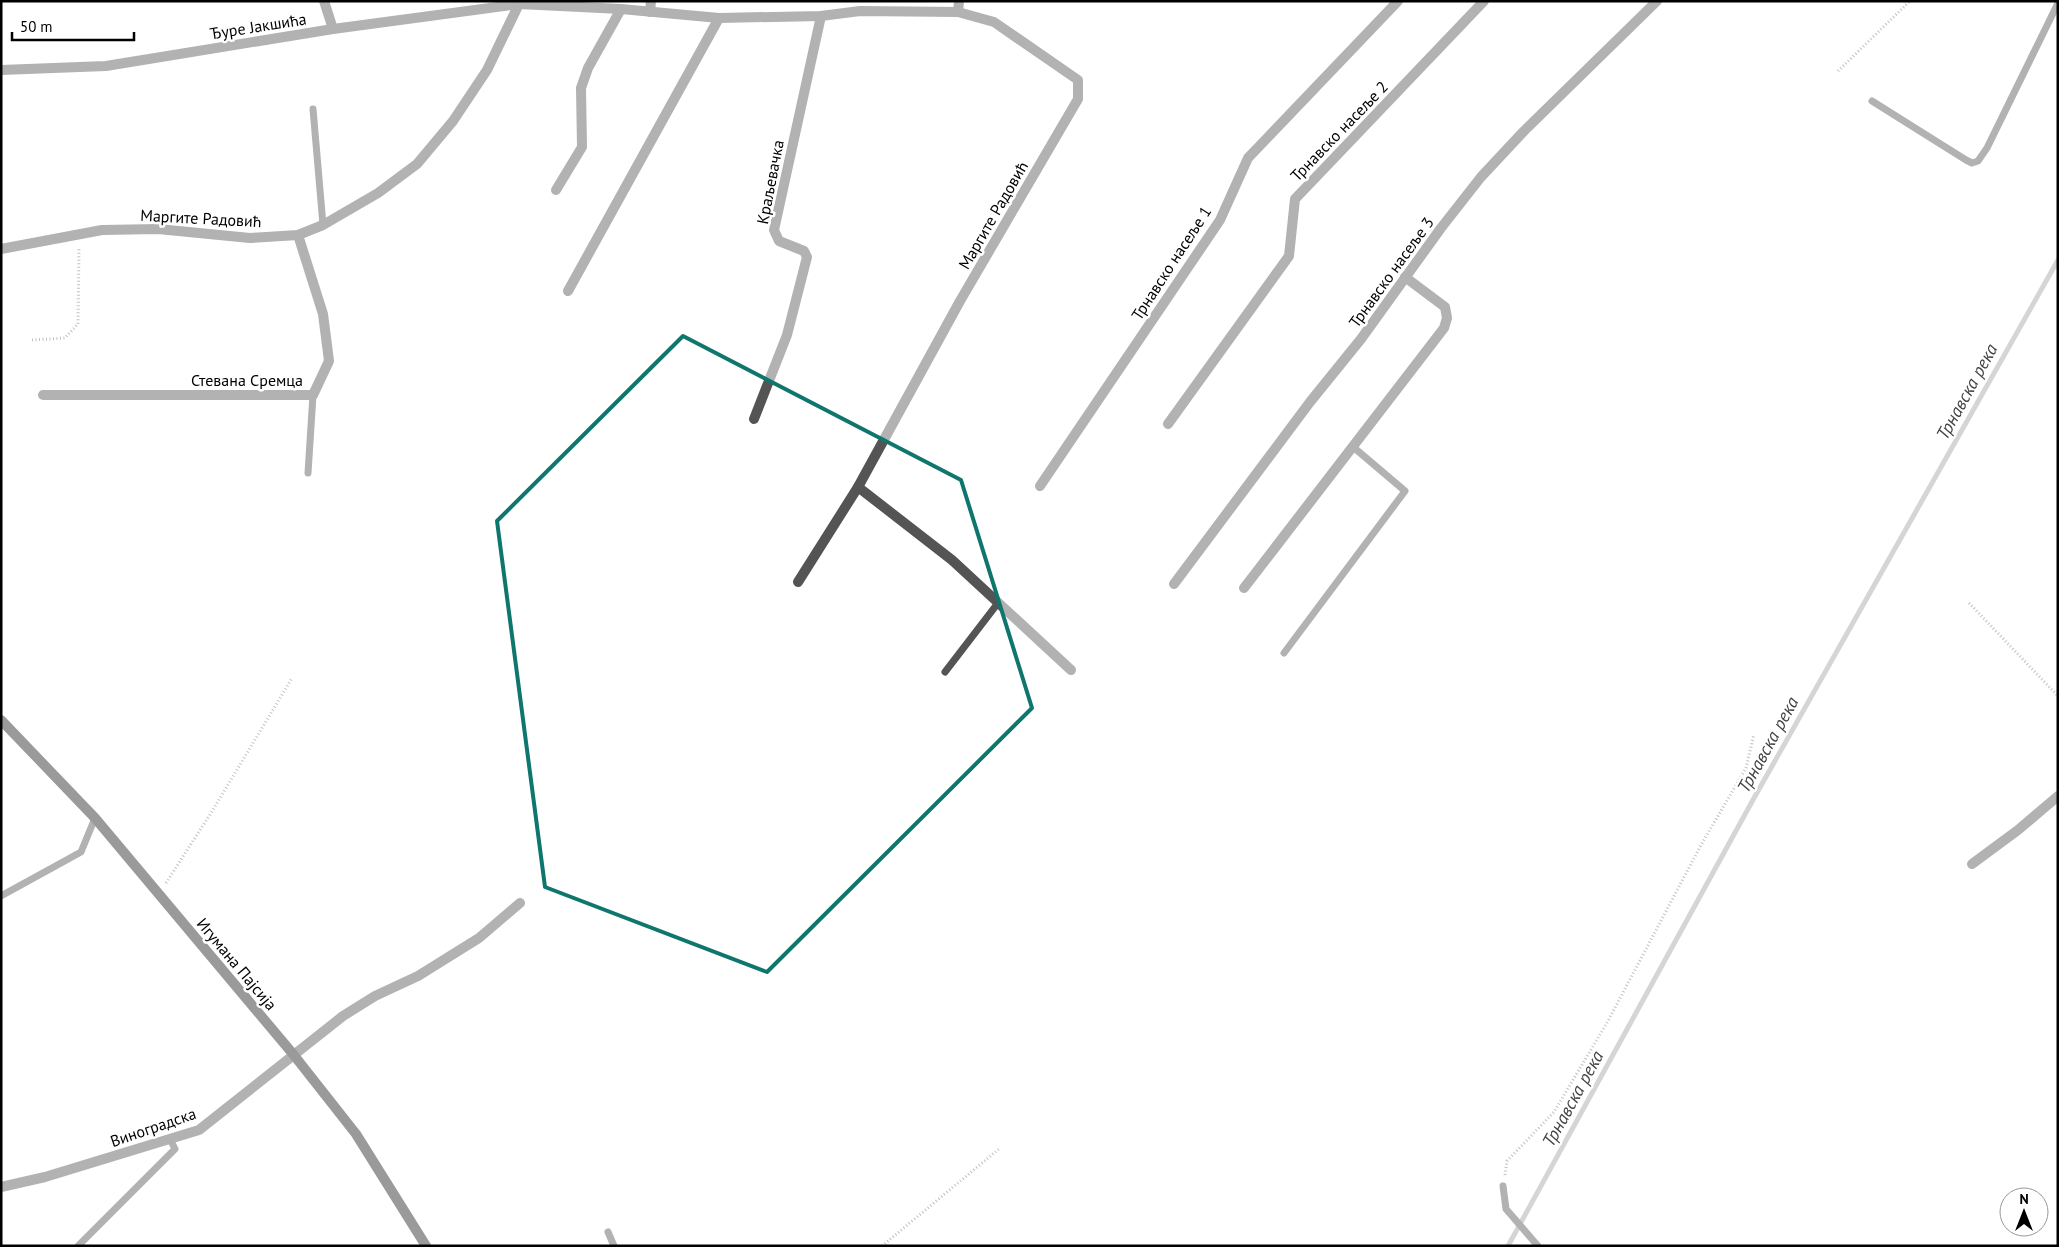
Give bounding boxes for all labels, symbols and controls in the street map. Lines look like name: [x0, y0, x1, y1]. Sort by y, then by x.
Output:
street label: Ђуре Јакшића: [208, 8, 308, 44]
scale bar: [12, 10, 135, 42]
text: 50 m: [20, 17, 53, 36]
street label: Трнавско насеље 2: [1286, 77, 1392, 185]
street label: Краљевачка: [752, 138, 788, 226]
street label: Маргите Радовић: [954, 157, 1032, 273]
street label: Трнавско насеље 1: [1127, 202, 1215, 324]
street label: Маргите Радовић: [140, 205, 262, 231]
street label: Трнавско насеље 3: [1344, 213, 1438, 331]
water label: Трнавска река: [1931, 340, 2002, 444]
street label: Стевана Сремца: [191, 370, 303, 390]
water label: Трнавска река: [1732, 693, 1803, 797]
street label: Игумана Пајсија: [193, 914, 281, 1014]
water label: Трнавска река: [1537, 1047, 1608, 1151]
street label: Виноградска: [108, 1103, 198, 1151]
north arrow: [1999, 1187, 2049, 1237]
text: N: [2019, 1190, 2029, 1208]

